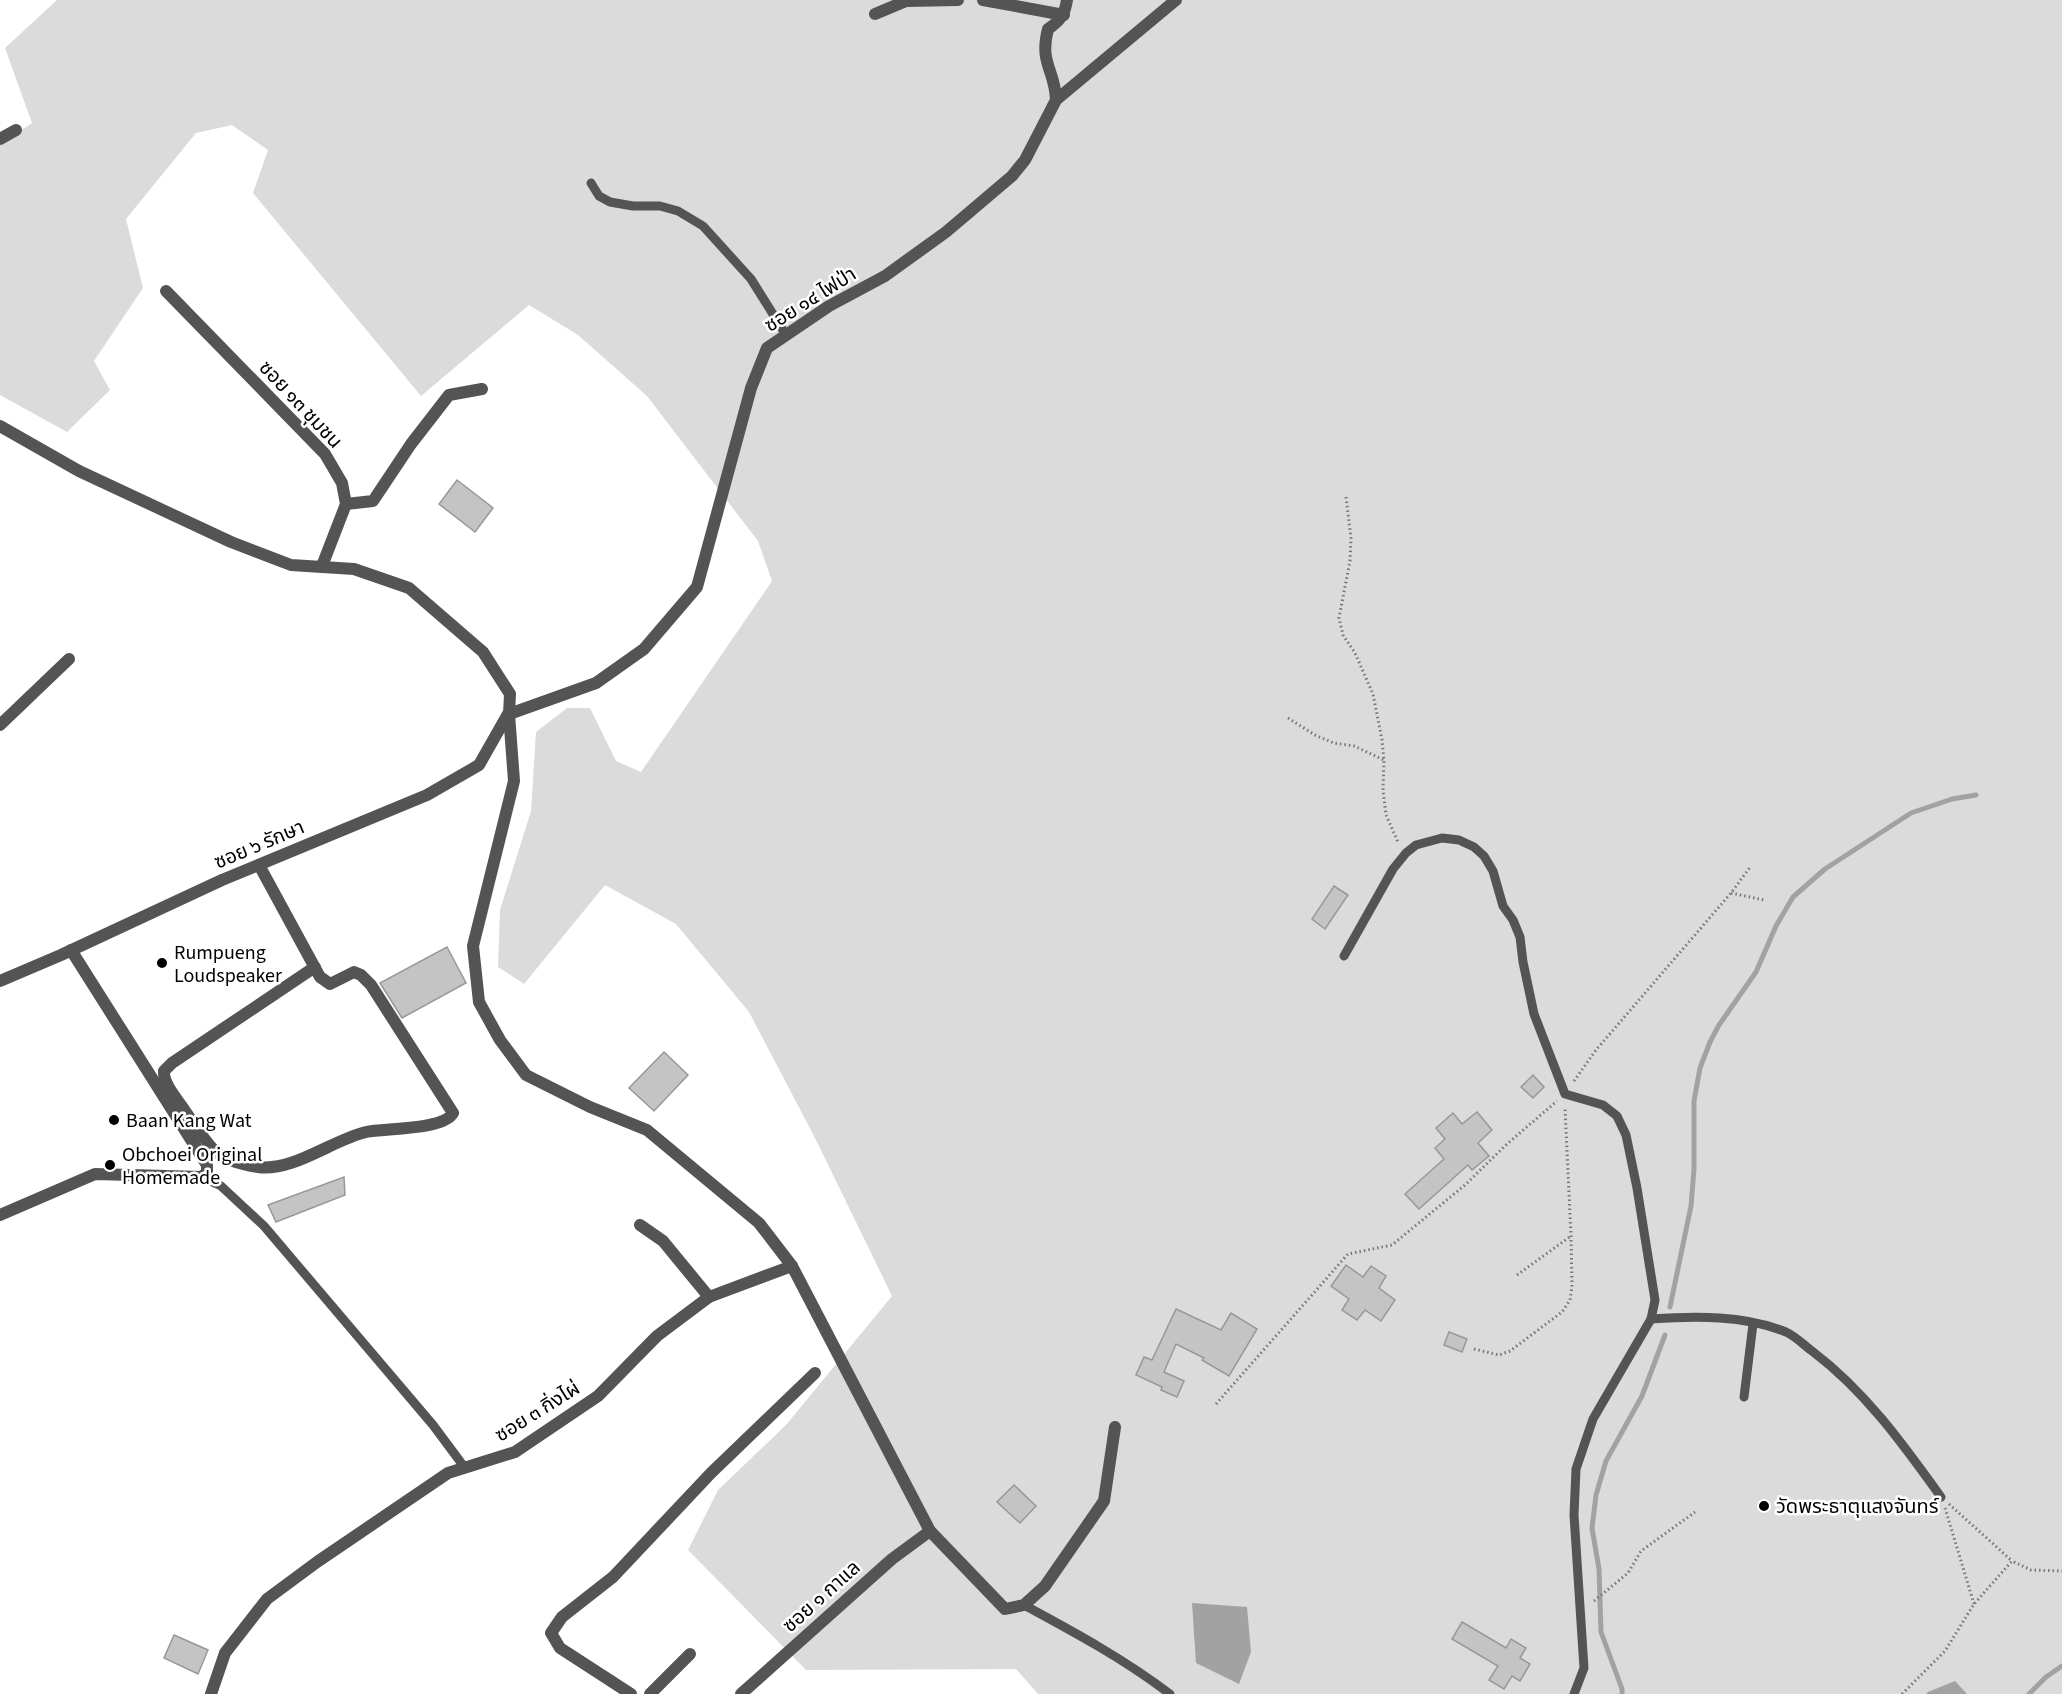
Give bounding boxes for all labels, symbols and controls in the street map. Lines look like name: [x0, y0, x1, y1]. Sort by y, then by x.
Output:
street label: ซอย ๑๔ ไฟป่า: [759, 260, 862, 339]
street label: ซอย ๑๓ ชุมชน: [252, 355, 348, 455]
street label: ซอย ๖ รักษา: [210, 813, 309, 876]
place label: Rumpueng Loudspeaker: [174, 939, 282, 990]
marker: Rumpueng Loudspeaker: [155, 956, 169, 970]
place label: Baan Kang Wat: [126, 1107, 252, 1135]
marker: Baan Kang Wat: [107, 1113, 121, 1127]
place label: Obchoei Original Homemade: [122, 1141, 262, 1192]
marker: Obchoei Original Homemade: [103, 1158, 117, 1172]
street label: ซอย ๓ กิ่งไผ่: [490, 1375, 585, 1449]
place label: วัดพระธาตุแสงจันทร์: [1776, 1493, 1939, 1521]
marker: วัดพระธาตุแสงจันทร์: [1757, 1499, 1771, 1513]
street label: ซอย ๑ กาแล: [777, 1554, 867, 1639]

